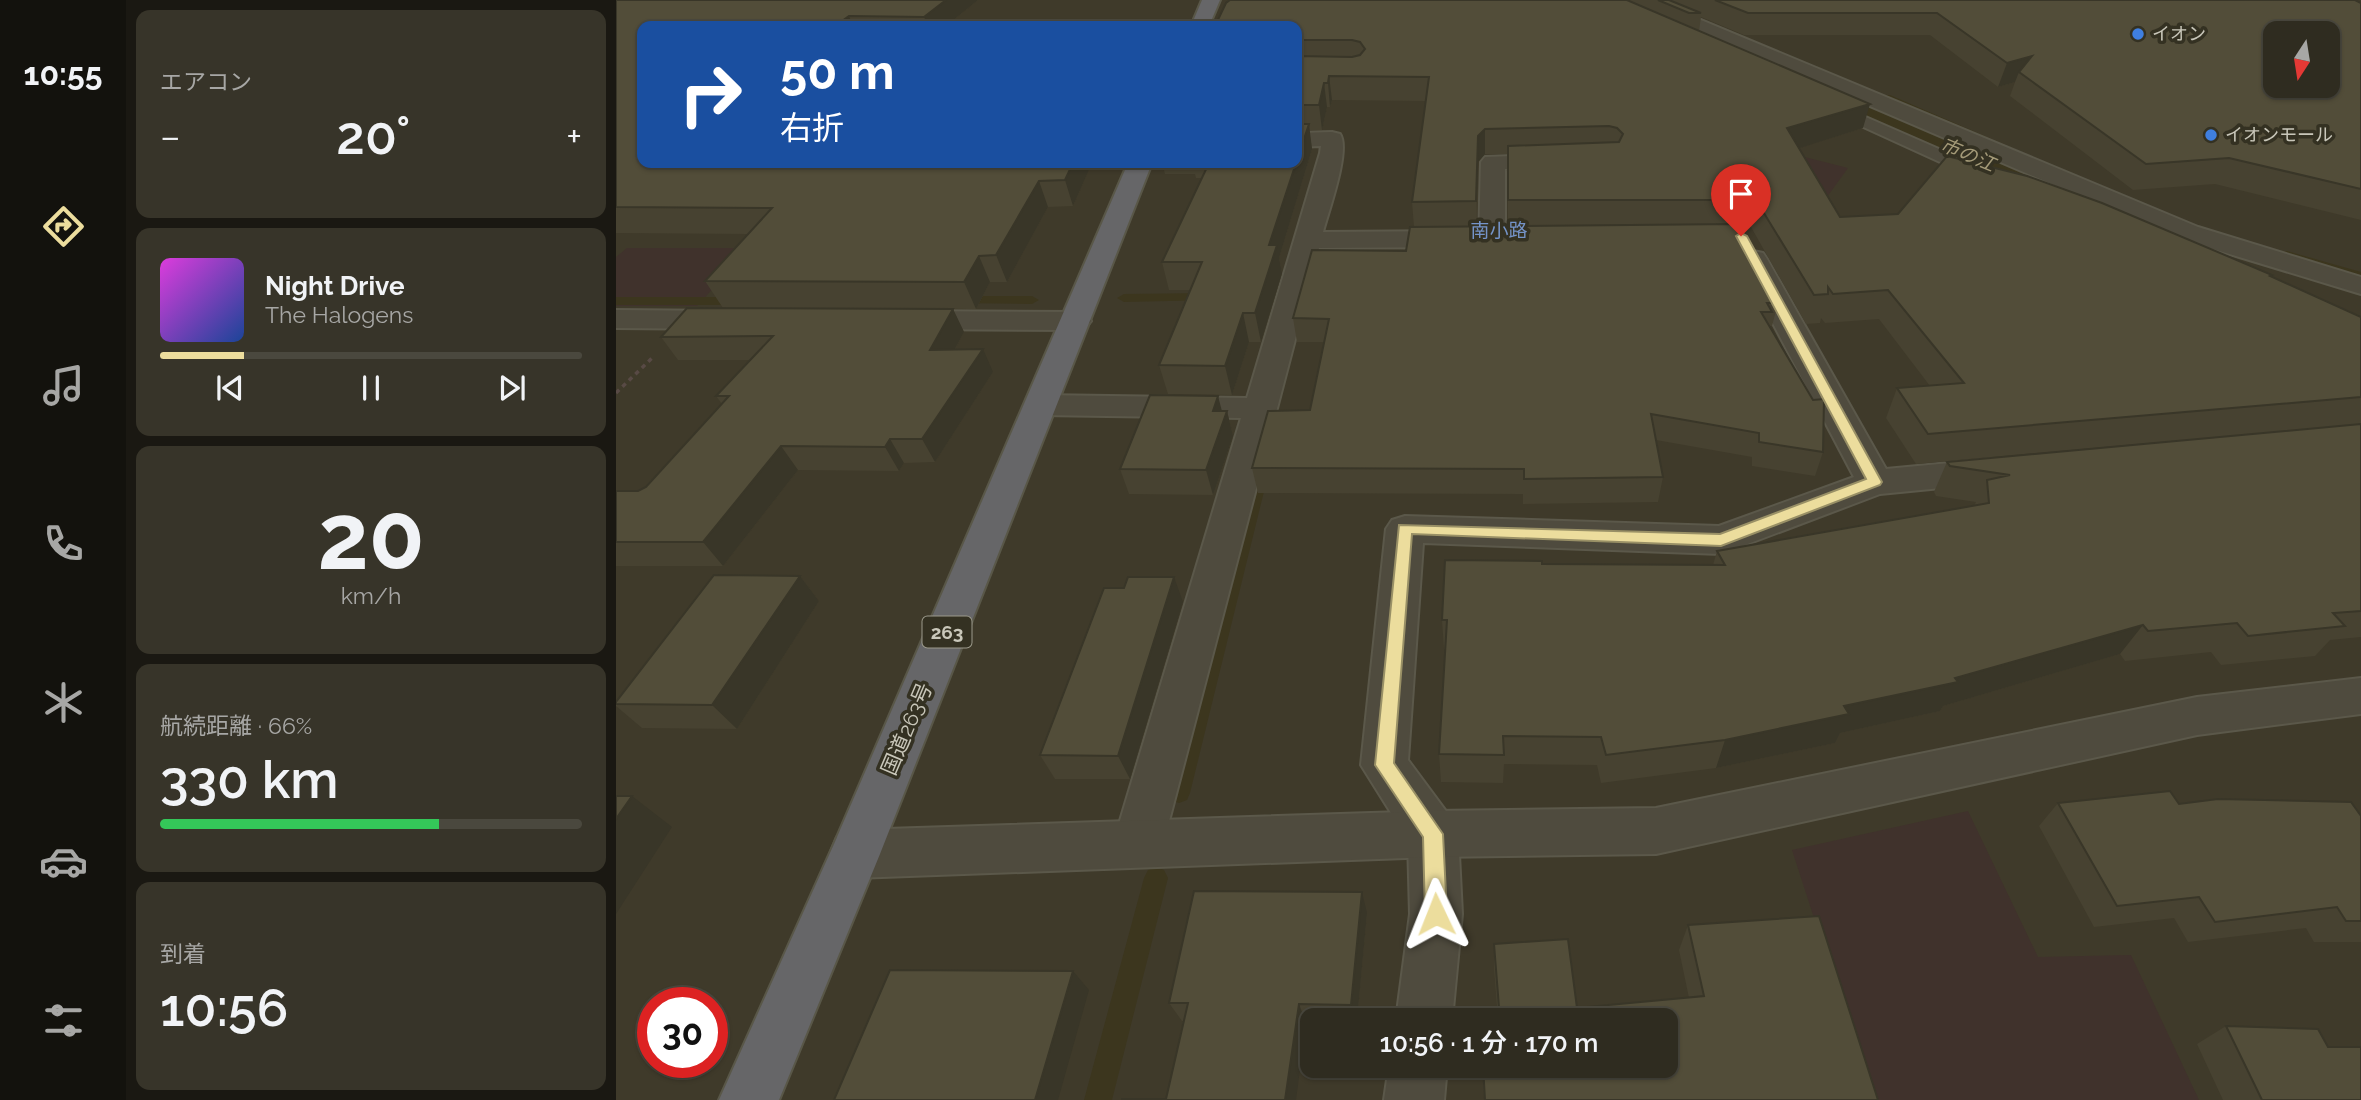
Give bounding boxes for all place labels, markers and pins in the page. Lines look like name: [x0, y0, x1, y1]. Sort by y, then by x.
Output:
place label: イオン: [2152, 23, 2206, 44]
marker: イオン: [2130, 26, 2146, 42]
place label: イオンモール: [2225, 124, 2333, 145]
marker: イオンモール: [2203, 127, 2219, 143]
pin: [1711, 164, 1771, 236]

